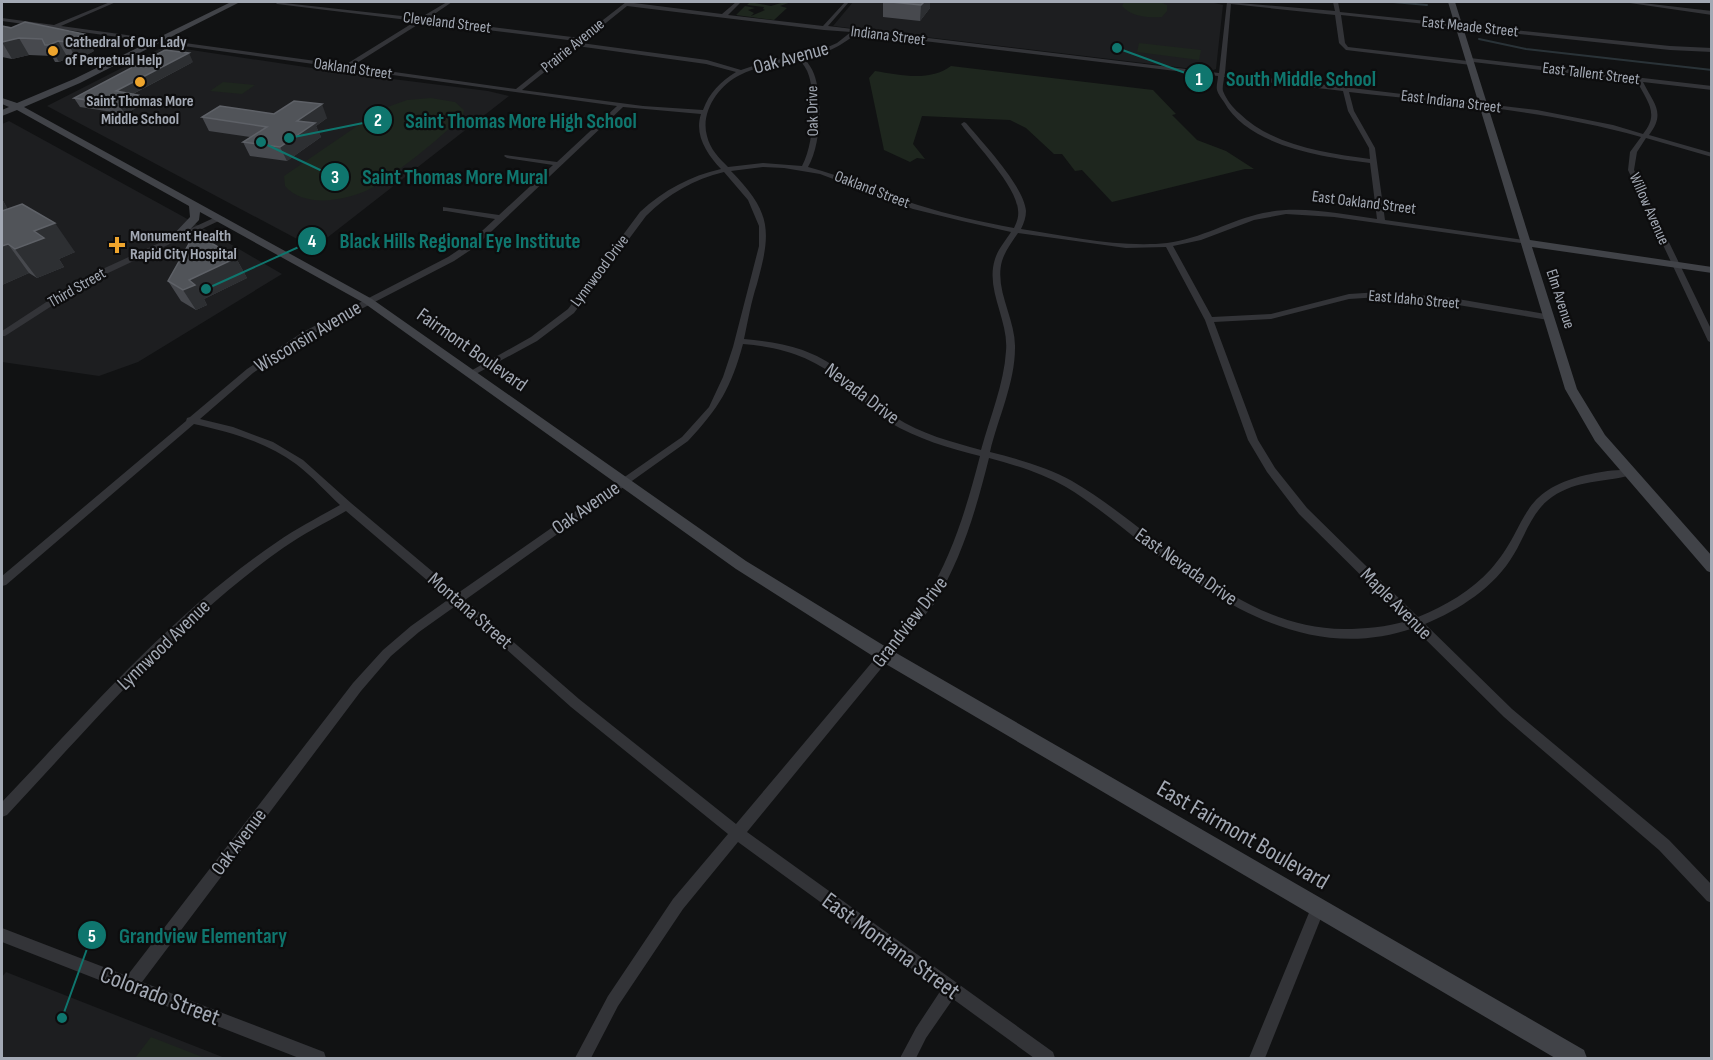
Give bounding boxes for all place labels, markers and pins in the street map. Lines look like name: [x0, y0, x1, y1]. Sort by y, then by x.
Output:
place label: Cathedral of Our Lady of Perpetual Help: [65, 33, 187, 70]
marker: Cathedral of Our Lady of Perpetual Help: [46, 44, 60, 58]
callout: South Middle School: [1184, 59, 1388, 98]
marker: Saint Thomas More Middle School: [133, 75, 147, 89]
place label: Saint Thomas More Middle School: [86, 92, 194, 129]
callout: Saint Thomas More High School: [363, 101, 648, 140]
callout: Saint Thomas More Mural: [320, 158, 560, 197]
callout: Black Hills Regional Eye Institute: [297, 221, 592, 260]
place label: Monument Health Rapid City Hospital: [130, 227, 237, 264]
marker: Monument Health Rapid City Hospital: [108, 236, 126, 254]
callout: Grandview Elementary: [77, 916, 299, 955]

